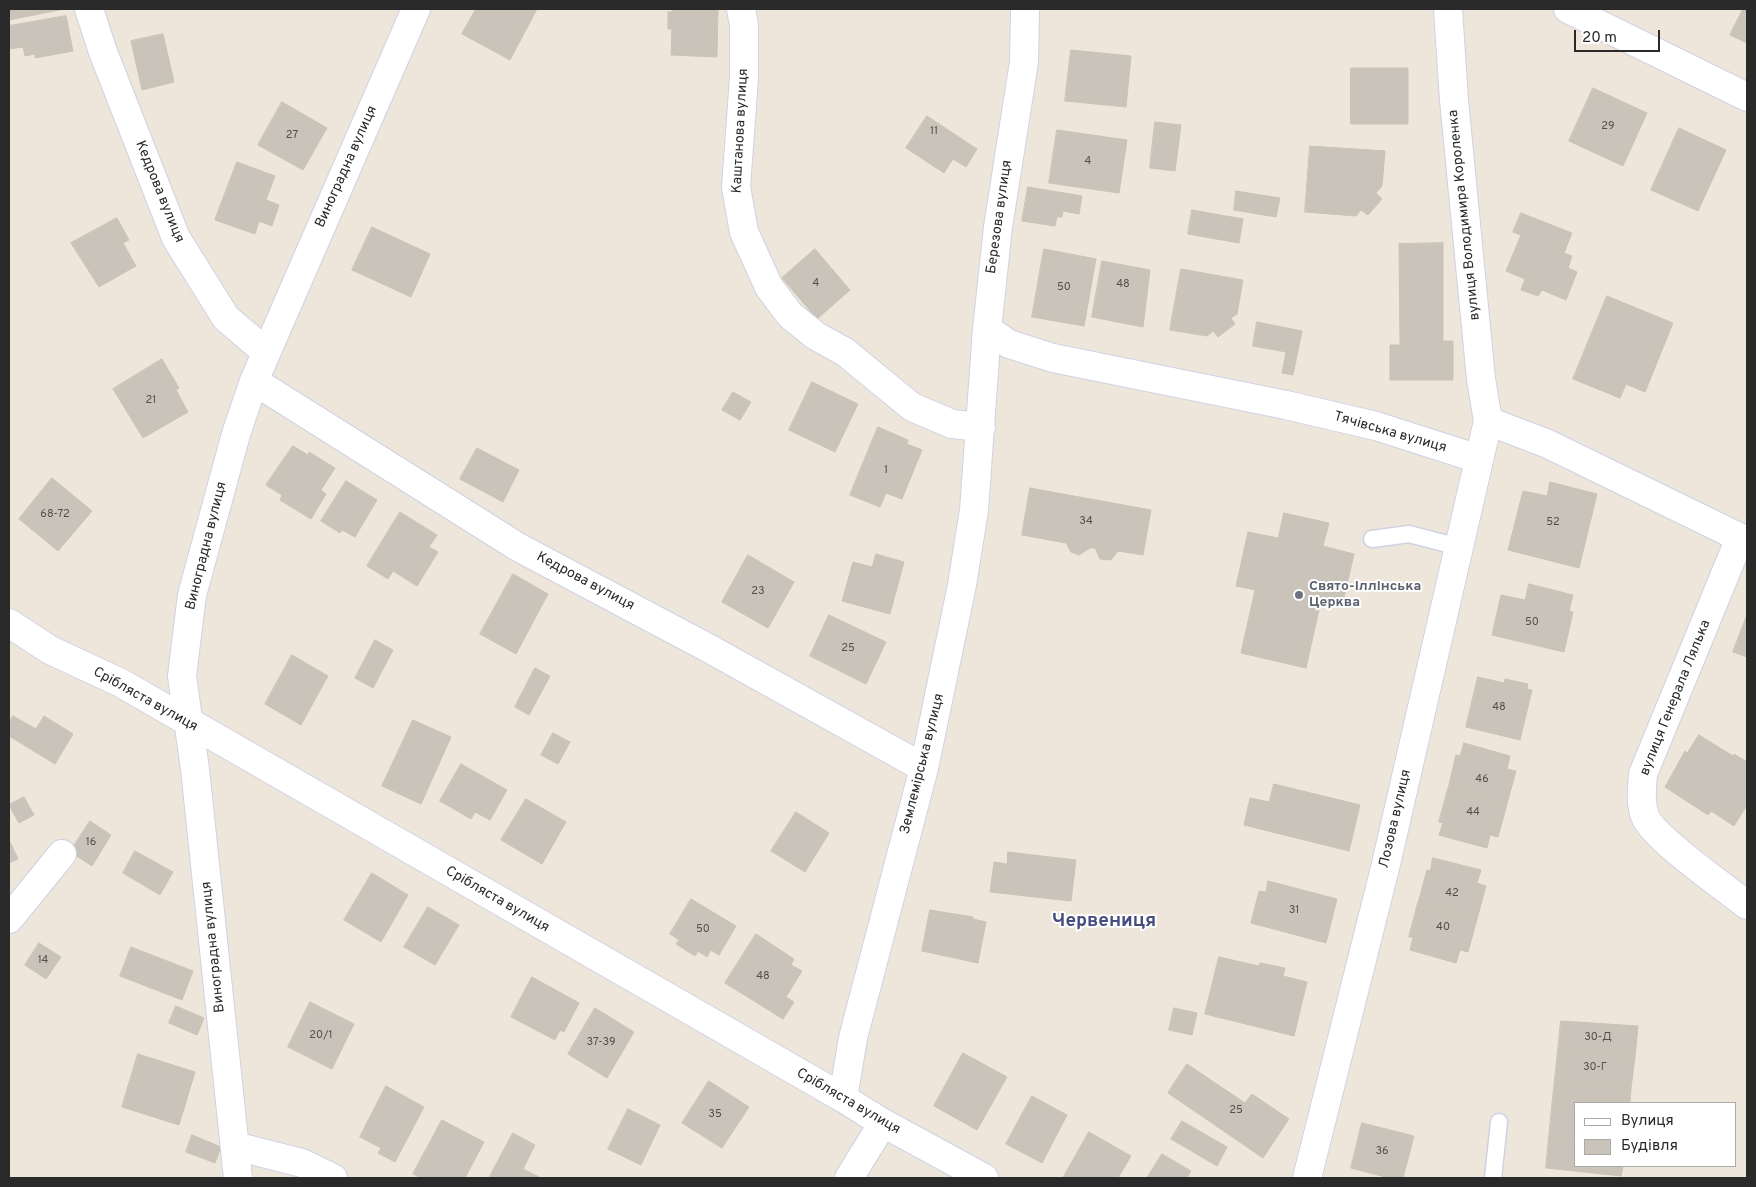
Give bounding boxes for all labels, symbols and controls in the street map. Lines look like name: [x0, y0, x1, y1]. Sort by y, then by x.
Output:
scale bar: [1576, 20, 1662, 52]
text: 20 m: [1582, 29, 1617, 48]
street label: Каштанова вулиця: [729, 68, 753, 194]
street label: Виноградна вулиця: [313, 103, 381, 231]
street label: вулиця Володимира Короленка: [1446, 109, 1484, 321]
house number: 29: [1601, 120, 1615, 134]
house number: 11: [930, 125, 938, 139]
house number: 27: [286, 129, 298, 143]
street label: Кедрова вулиця: [131, 139, 187, 245]
house number: 4: [1085, 155, 1091, 169]
street label: Березова вулиця: [984, 159, 1016, 275]
house number: 4: [813, 277, 819, 291]
house number: 48: [1116, 278, 1130, 292]
house number: 50: [1057, 281, 1071, 295]
house number: 21: [146, 394, 156, 408]
street label: Тячівська вулиця: [1332, 409, 1448, 457]
house number: 1: [884, 464, 888, 478]
street label: Виноградна вулиця: [183, 480, 231, 612]
house number: 68-72: [40, 508, 70, 522]
house number: 34: [1079, 515, 1093, 529]
house number: 52: [1546, 516, 1560, 530]
street label: Кедрова вулиця: [533, 549, 637, 615]
place label: Свято-Іллінська Церква: [1309, 579, 1421, 612]
house number: 23: [751, 585, 765, 599]
marker: Свято-Іллінська Церква: [1293, 589, 1305, 601]
house number: 50: [1525, 616, 1539, 630]
street label: вулиця Генерала Лялька: [1637, 618, 1715, 778]
house number: 25: [841, 642, 855, 656]
street label: Срібляста вулиця: [90, 664, 200, 736]
street label: Землемірська вулиця: [897, 692, 949, 836]
house number: 48: [1492, 701, 1506, 715]
street label: Лозова вулиця: [1376, 768, 1416, 870]
house number: 46: [1475, 773, 1489, 787]
house number: 44: [1466, 806, 1480, 820]
house number: 16: [86, 836, 96, 850]
street label: Срібляста вулиця: [442, 863, 552, 937]
street label: Виноградна вулиця: [199, 881, 229, 1013]
house number: 42: [1445, 887, 1459, 901]
house number: 31: [1289, 904, 1299, 918]
district label: Червениця: [1052, 911, 1156, 933]
house number: 40: [1436, 921, 1450, 935]
house number: 50: [696, 923, 710, 937]
house number: 14: [38, 954, 48, 968]
house number: 48: [756, 970, 770, 984]
house number: 20/1: [309, 1029, 333, 1043]
house number: 30-Д: [1584, 1031, 1612, 1045]
house number: 37-39: [586, 1036, 616, 1050]
house number: 30-Г: [1583, 1061, 1607, 1075]
street label: Срібляста вулиця: [793, 1065, 903, 1139]
legend: [1574, 1102, 1736, 1167]
house number: 25: [1229, 1104, 1243, 1118]
house number: 35: [708, 1108, 722, 1122]
text: Вулиця: [1621, 1112, 1674, 1131]
text: Будівля: [1621, 1137, 1678, 1156]
house number: 36: [1375, 1145, 1389, 1159]

